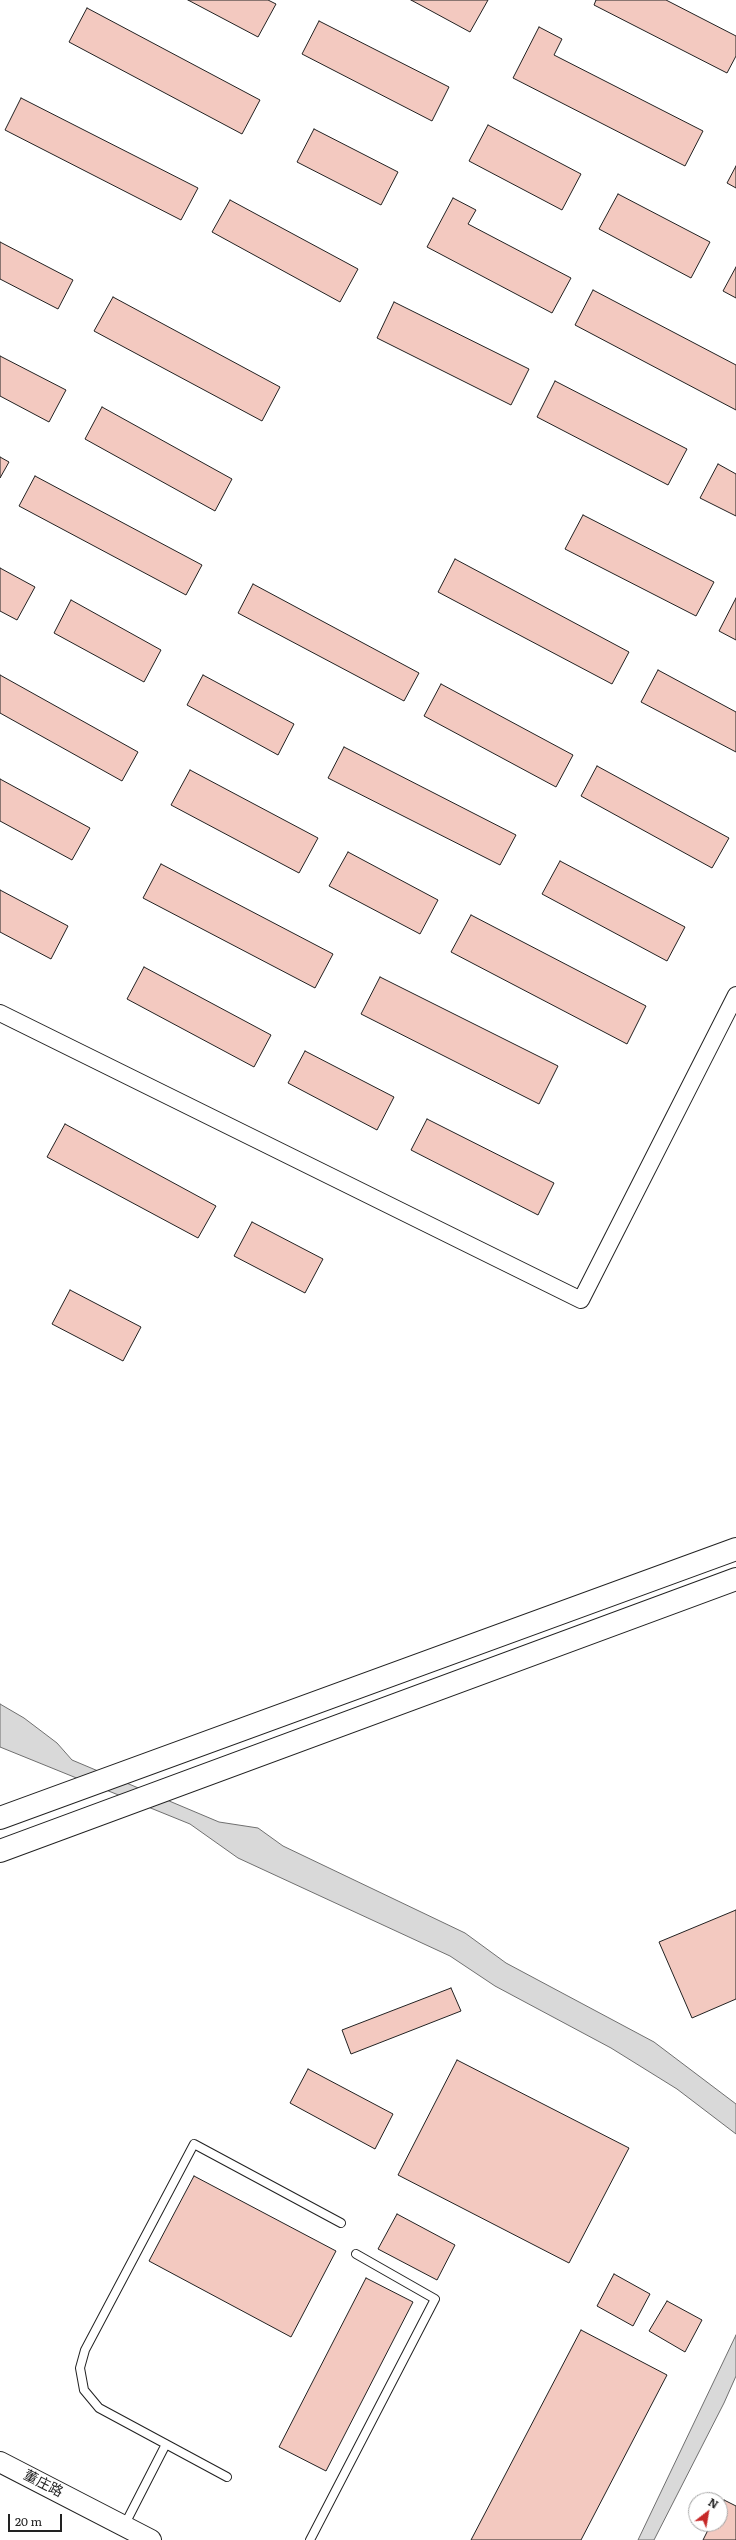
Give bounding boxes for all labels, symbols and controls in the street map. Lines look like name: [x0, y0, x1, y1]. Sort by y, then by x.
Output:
street label: 董庄路: [20, 2467, 66, 2501]
north arrow: [688, 2492, 728, 2532]
text: N: [706, 2493, 722, 2512]
scale bar: [10, 2506, 64, 2532]
text: 20 m: [15, 2512, 42, 2530]

